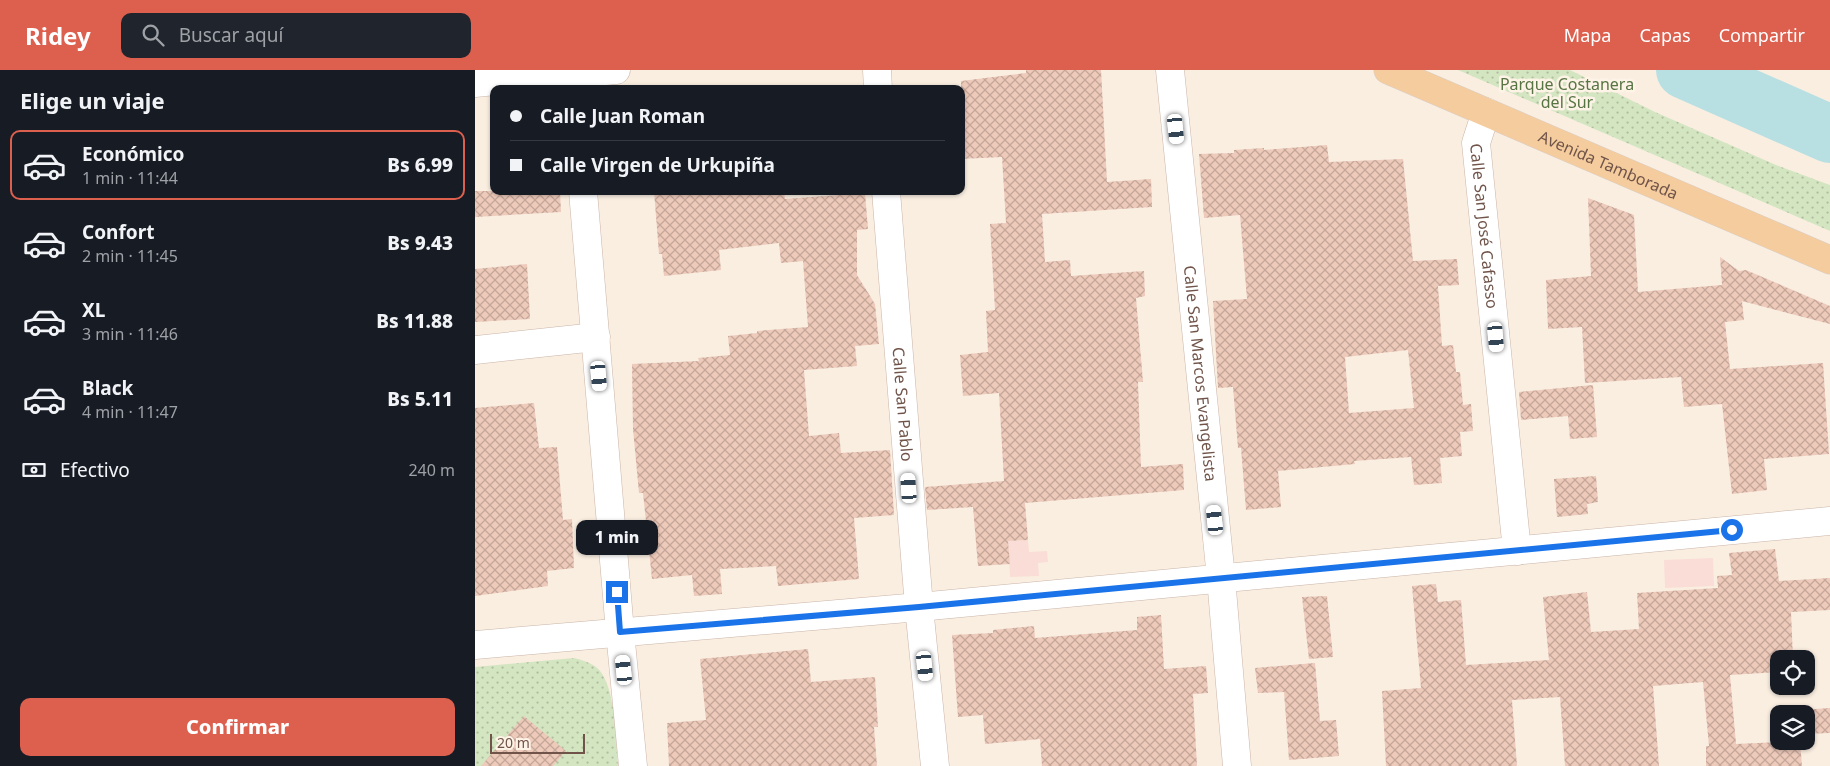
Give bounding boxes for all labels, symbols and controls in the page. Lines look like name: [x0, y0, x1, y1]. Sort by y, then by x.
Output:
search box: [121, 13, 471, 58]
text: Ridey: [25, 19, 91, 52]
icon: search: [139, 21, 167, 49]
text: Buscar aquí: [179, 22, 283, 48]
text: Mapa: [1564, 23, 1611, 47]
text: Capas: [1639, 23, 1691, 47]
text: Compartir: [1719, 23, 1805, 47]
park label: Parque Costanera del Sur: [1500, 73, 1634, 113]
text: Elige un viaje: [20, 85, 165, 115]
text: Calle Juan Roman: [540, 103, 705, 129]
car: [1166, 113, 1185, 145]
street label: Avenida Tamborada: [1535, 125, 1682, 204]
text: Económico: [82, 141, 184, 167]
street label: Calle San José Cafasso: [1465, 142, 1504, 310]
icon: car: [22, 143, 67, 188]
text: Bs 6.99: [387, 152, 453, 178]
text: Calle Virgen de Urkupiña: [540, 152, 775, 178]
text: 1 min · 11:44: [82, 167, 178, 189]
text: Confort: [82, 219, 154, 245]
icon: car: [22, 221, 67, 266]
text: Bs 9.43: [387, 230, 453, 256]
text: 2 min · 11:45: [82, 245, 178, 267]
street label: Calle San Marcos Evangelista: [1179, 264, 1222, 483]
text: XL: [82, 297, 105, 323]
icon: car: [22, 299, 67, 344]
text: Bs 11.88: [376, 308, 453, 334]
car: [1487, 321, 1504, 353]
text: 3 min · 11:46: [82, 323, 178, 345]
street label: Calle San Pablo: [887, 346, 918, 462]
car: [590, 360, 607, 392]
text: Black: [82, 375, 133, 401]
icon: car: [22, 377, 67, 422]
text: Bs 5.11: [387, 386, 453, 412]
text: 4 min · 11:47: [82, 401, 178, 423]
icon: cash: [20, 456, 48, 484]
text: Efectivo: [60, 457, 130, 483]
text: 240 m: [408, 459, 455, 481]
car: [900, 473, 917, 503]
car: [1205, 504, 1224, 536]
route start: [1721, 519, 1743, 541]
callout: 1 min: [576, 520, 658, 554]
text: 1 min: [595, 526, 639, 548]
route end: [606, 581, 628, 603]
car: [915, 650, 934, 682]
map controls: [1770, 650, 1815, 750]
button: locate: [1770, 650, 1815, 695]
car: [614, 654, 633, 686]
button: Confirmar: [20, 698, 455, 756]
button: layers: [1770, 705, 1815, 750]
scale bar: [490, 731, 585, 754]
text: 20 m: [497, 733, 530, 752]

